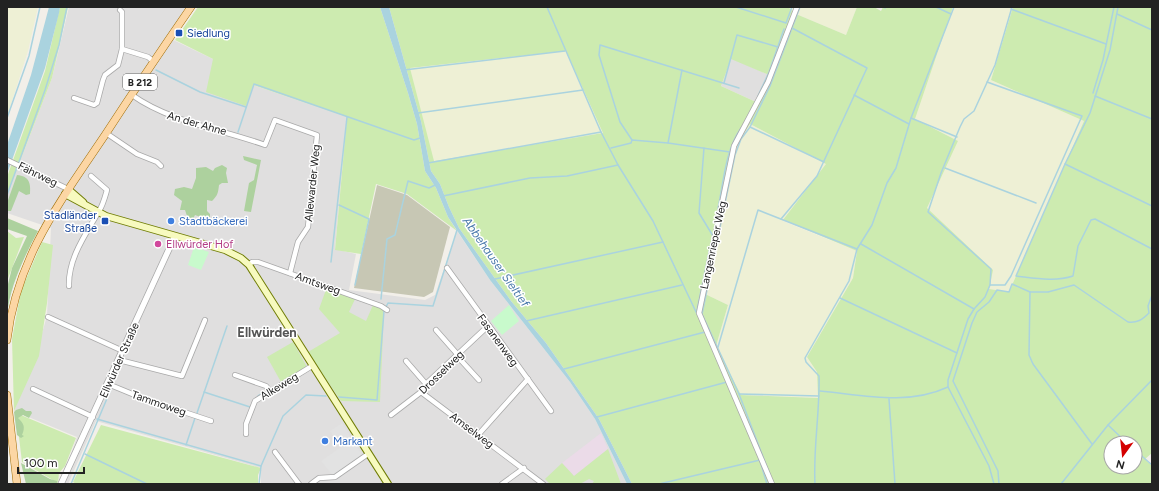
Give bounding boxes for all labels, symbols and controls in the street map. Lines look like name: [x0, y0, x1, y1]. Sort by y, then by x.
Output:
place label: Siedlung: [187, 27, 230, 40]
marker: Siedlung: [174, 28, 184, 38]
road number: B 212: [123, 74, 157, 90]
street label: An der Ahne: [166, 109, 228, 138]
street label: Allewarder Weg: [302, 144, 323, 222]
street label: Fährweg: [16, 159, 60, 190]
street label: Langenrieper Weg: [698, 200, 729, 290]
place label: Stadländer Straße: [44, 209, 97, 235]
water label: Abbehauser Sieltief: [459, 214, 533, 311]
place label: Stadtbäckerei: [179, 215, 248, 228]
marker: Stadländer Straße: [100, 216, 110, 226]
marker: Stadtbäckerei: [166, 216, 176, 226]
place label: Ellwürder Hof: [166, 238, 234, 251]
marker: Ellwürder Hof: [153, 239, 163, 249]
street label: Amtsweg: [293, 269, 342, 298]
street label: Fasanenweg: [474, 312, 521, 369]
street label: Ellwürder Straße: [97, 320, 142, 400]
district label: Ellwürden: [237, 325, 297, 340]
street label: Drosselweg: [416, 348, 466, 397]
street label: Alkeweg: [258, 370, 301, 403]
street label: Tammoweg: [130, 388, 188, 419]
street label: Amselweg: [447, 410, 496, 451]
place label: Markant: [333, 435, 373, 448]
north arrow: [1103, 435, 1143, 475]
marker: Markant: [320, 436, 330, 446]
scale bar: [18, 449, 84, 475]
text: 100 m: [24, 456, 58, 470]
text: N: [1115, 457, 1126, 472]

